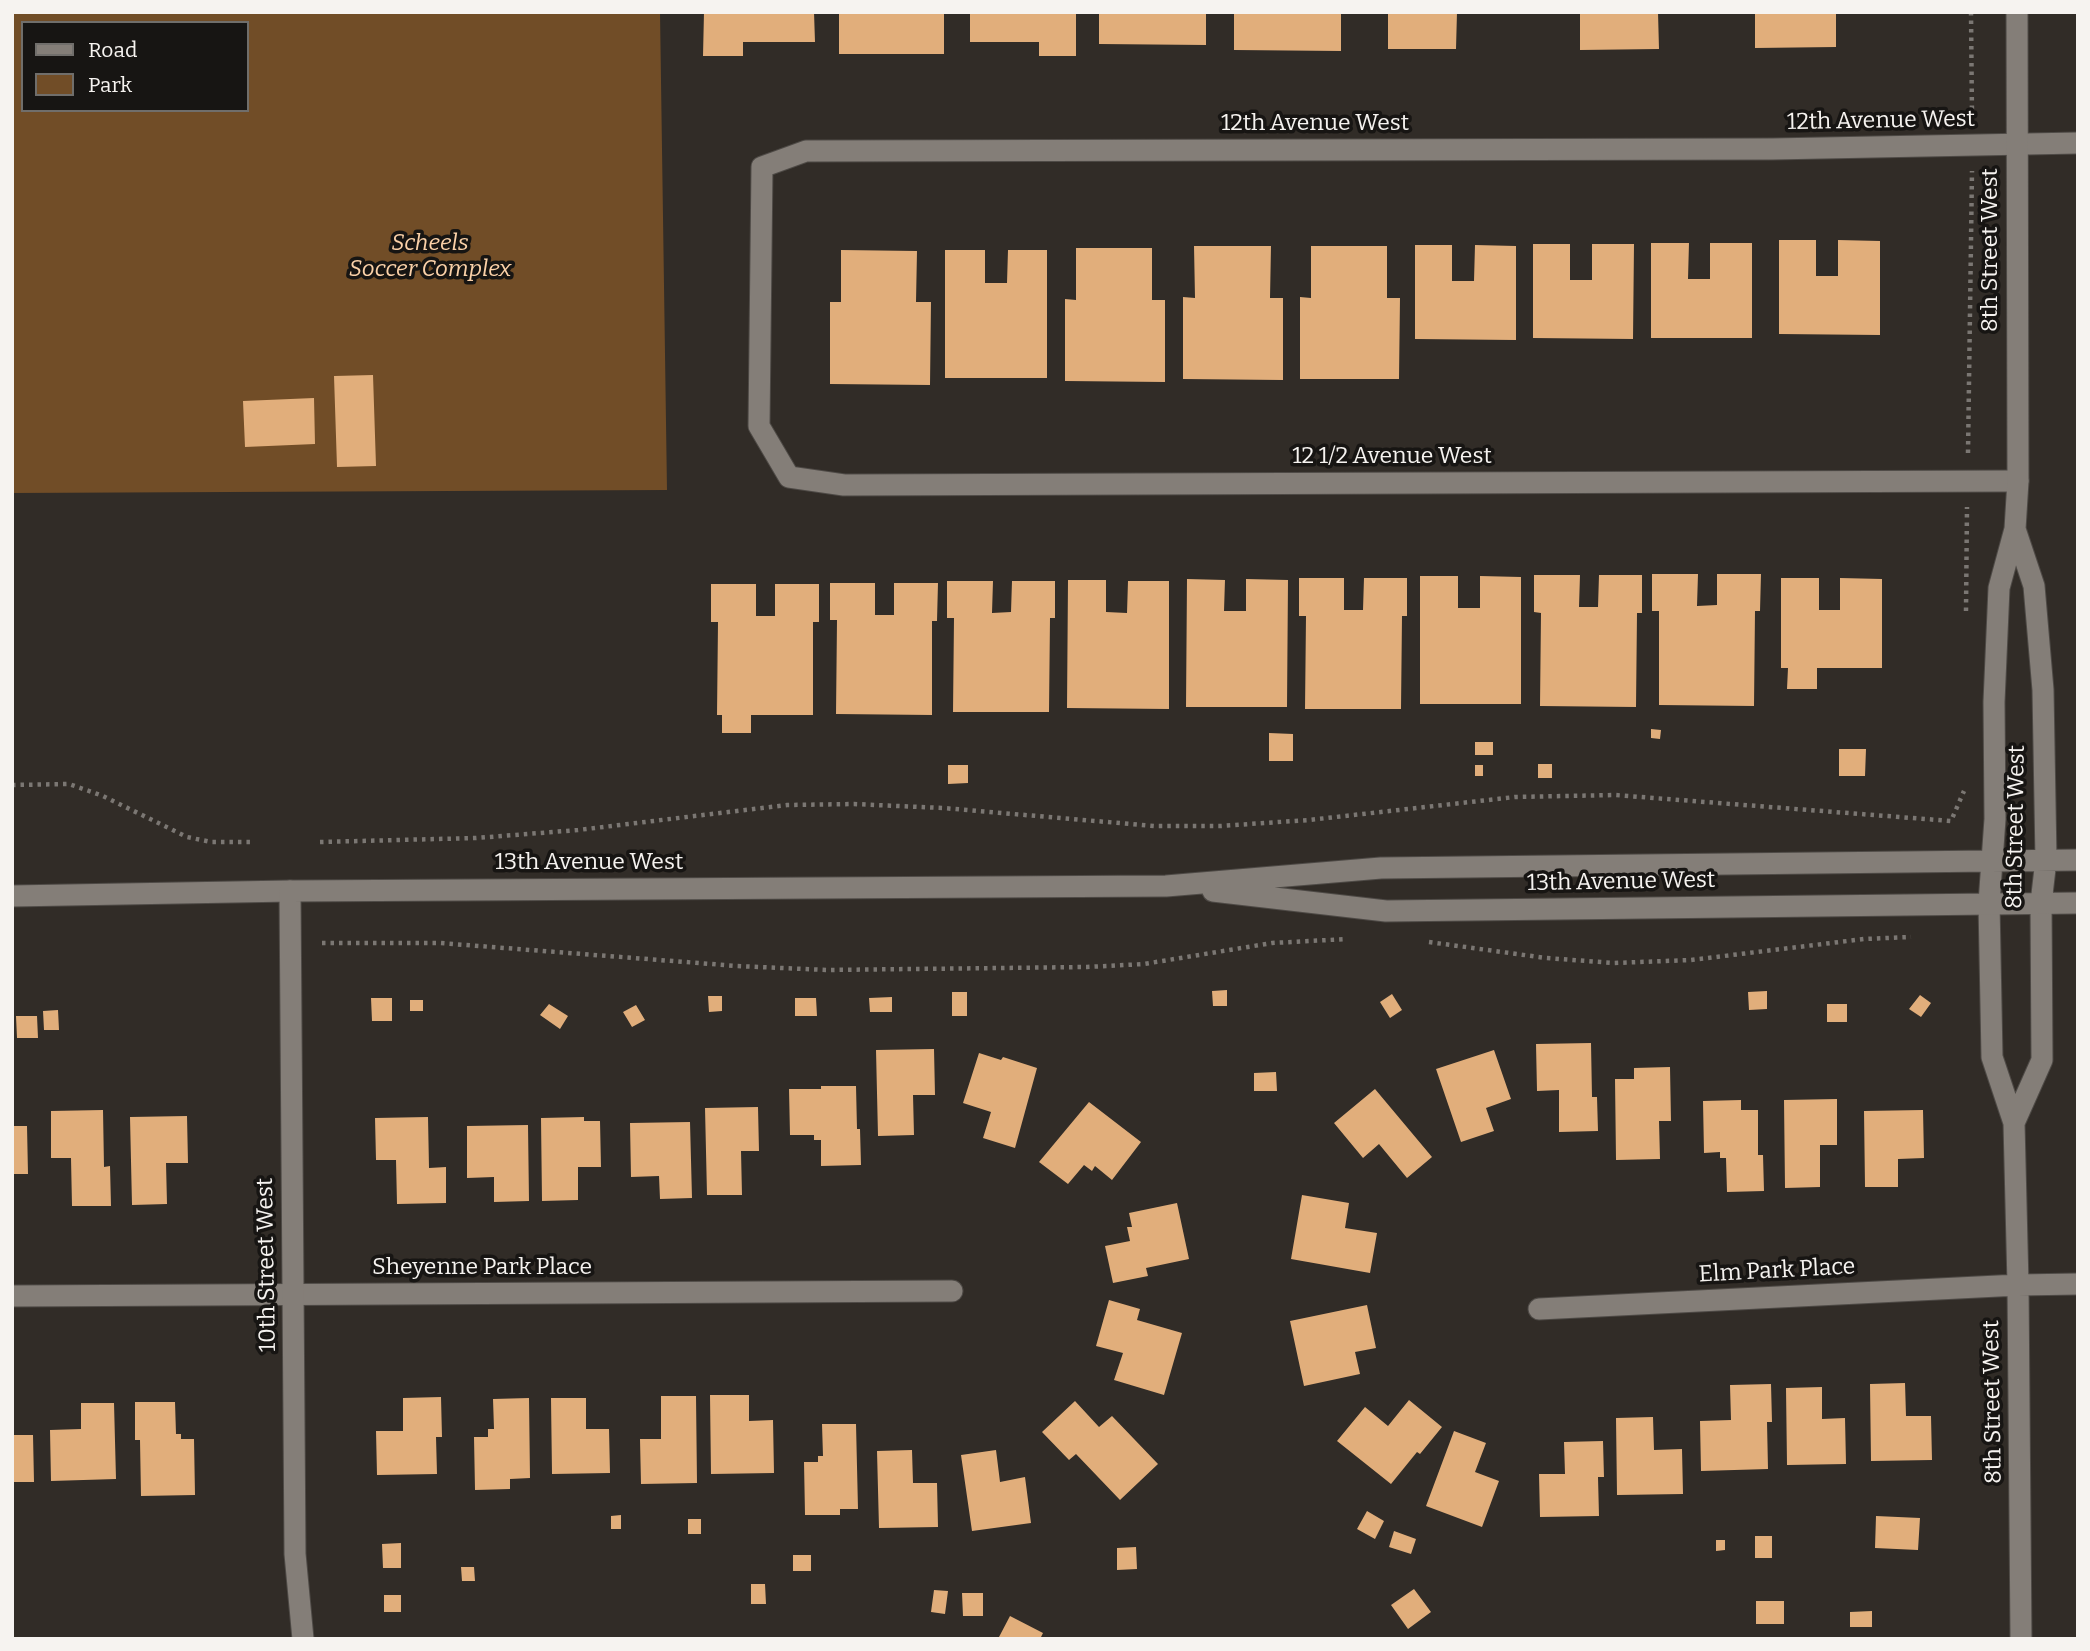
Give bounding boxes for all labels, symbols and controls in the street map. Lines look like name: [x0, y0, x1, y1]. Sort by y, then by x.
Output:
legend: [21, 21, 248, 112]
text: Road: [88, 37, 137, 63]
text: Park: [88, 72, 132, 98]
street label: 12th Avenue West: [1787, 106, 1975, 136]
street label: 12th Avenue West: [1221, 110, 1409, 138]
street label: 8th Street West: [1977, 168, 2005, 332]
park label: Scheels Soccer Complex: [349, 230, 511, 284]
street label: 12 1/2 Avenue West: [1292, 443, 1492, 471]
street label: 8th Street West: [2001, 745, 2031, 909]
street label: 13th Avenue West: [495, 849, 683, 877]
street label: 13th Avenue West: [1527, 867, 1715, 897]
street label: 10th Street West: [252, 1178, 282, 1352]
street label: Elm Park Place: [1698, 1253, 1856, 1289]
street label: Sheyenne Park Place: [372, 1254, 592, 1282]
street label: 8th Street West: [1978, 1320, 2008, 1484]

